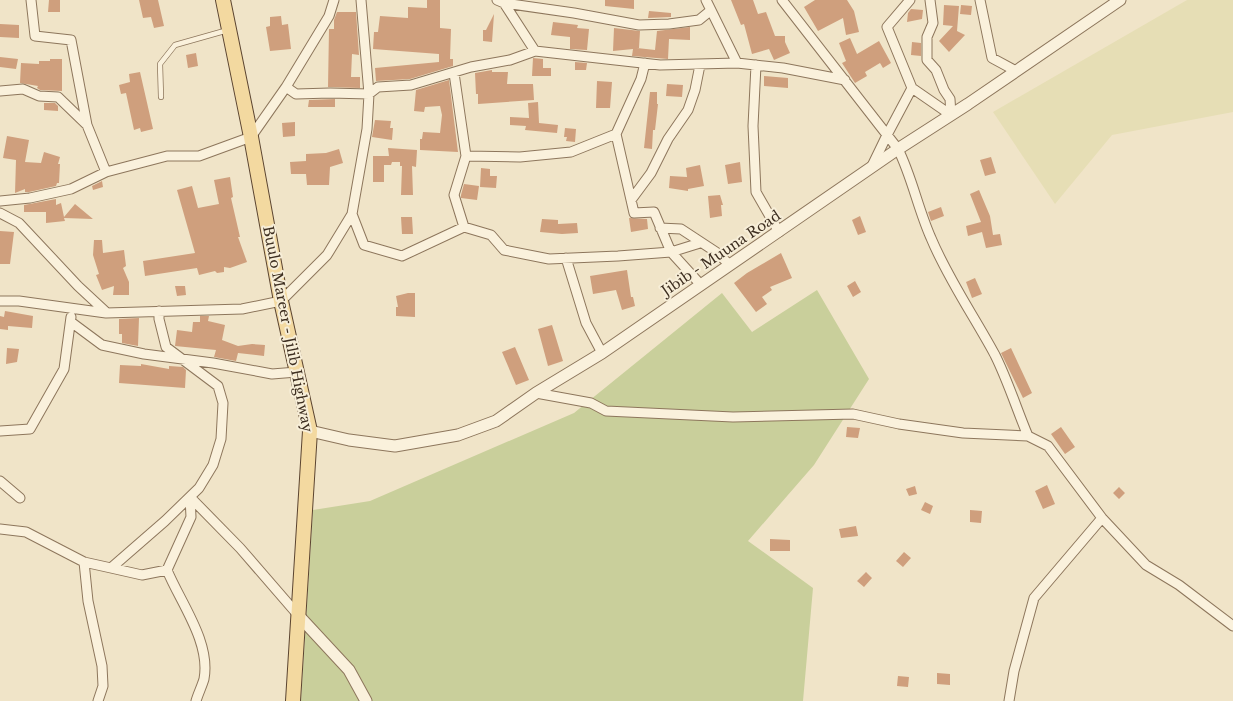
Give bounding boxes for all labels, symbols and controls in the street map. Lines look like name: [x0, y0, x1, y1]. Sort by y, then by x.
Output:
street label: Jibib - Muuna Road: [656, 206, 785, 301]
street label: Buulo Mareer - Jilib Highway: [259, 224, 317, 434]

